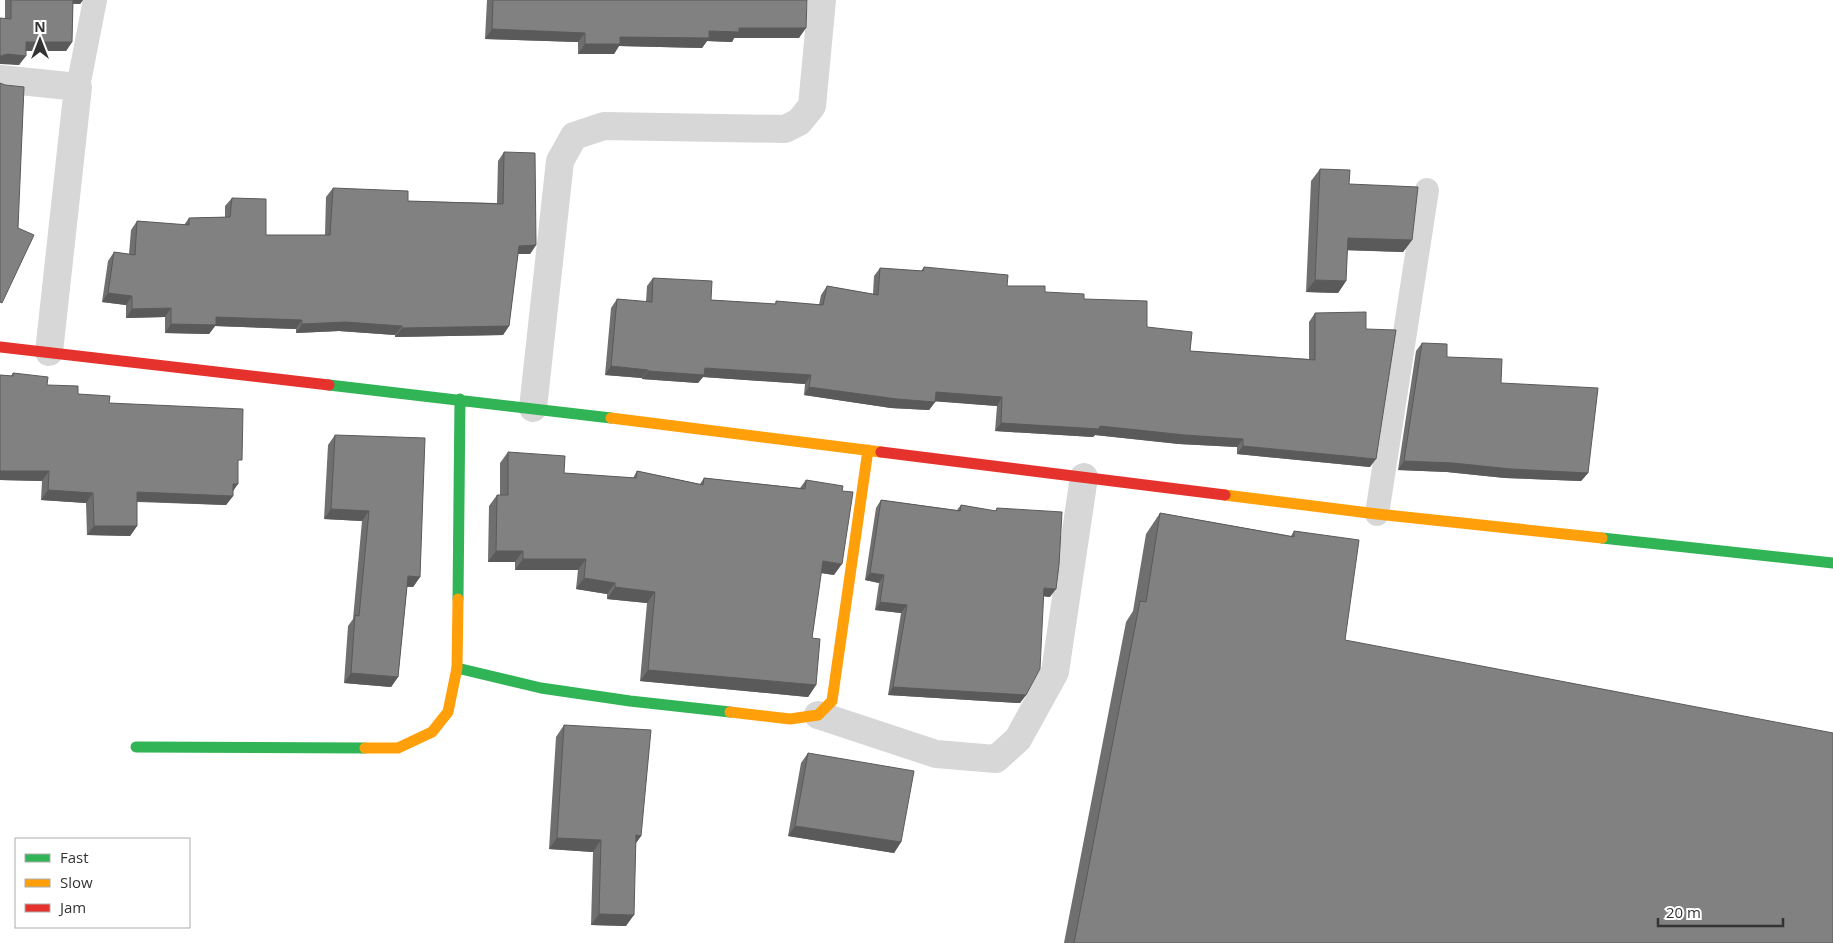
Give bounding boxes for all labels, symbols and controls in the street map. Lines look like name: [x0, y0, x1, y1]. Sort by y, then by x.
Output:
north arrow: [15, 15, 65, 65]
text: N: [34, 17, 46, 36]
legend: [15, 838, 190, 928]
text: Fast: [60, 847, 89, 867]
text: Slow: [60, 872, 93, 892]
scale bar: [1658, 896, 1783, 928]
text: Jam: [58, 897, 86, 917]
text: 20 m: [1666, 902, 1701, 922]

